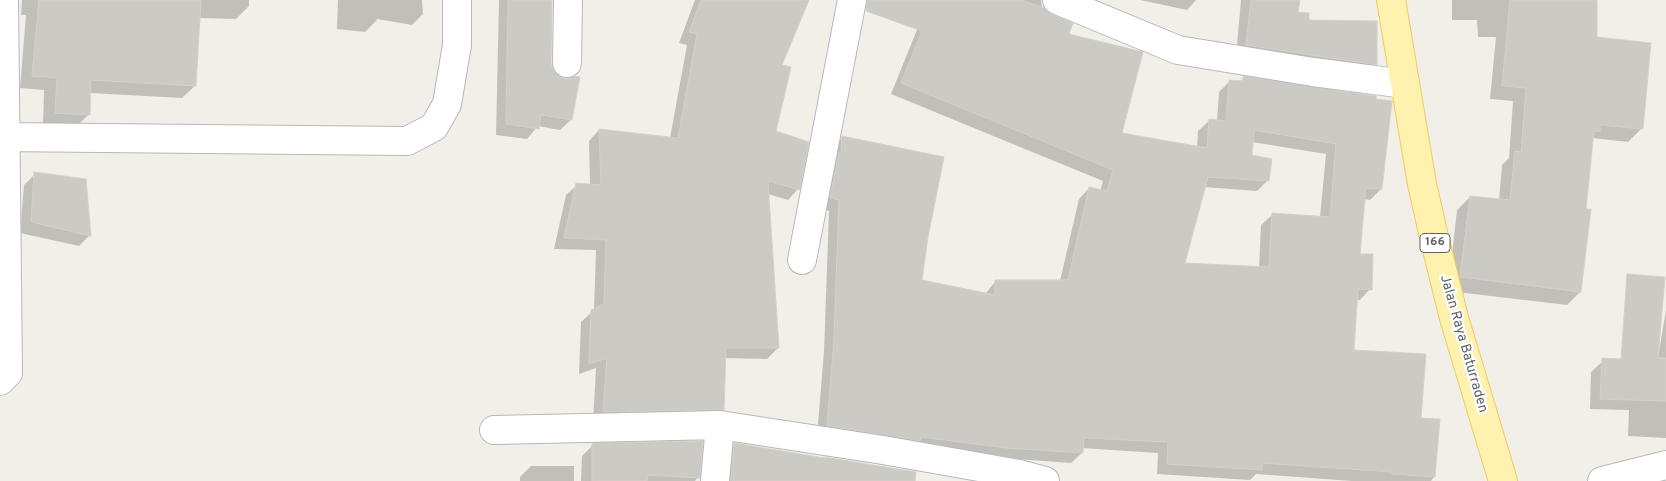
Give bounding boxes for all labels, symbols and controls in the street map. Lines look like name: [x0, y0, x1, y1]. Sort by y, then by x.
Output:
road number: 166: [1420, 234, 1450, 252]
street label: Jalan Raya Baturraden: [1435, 273, 1491, 415]

